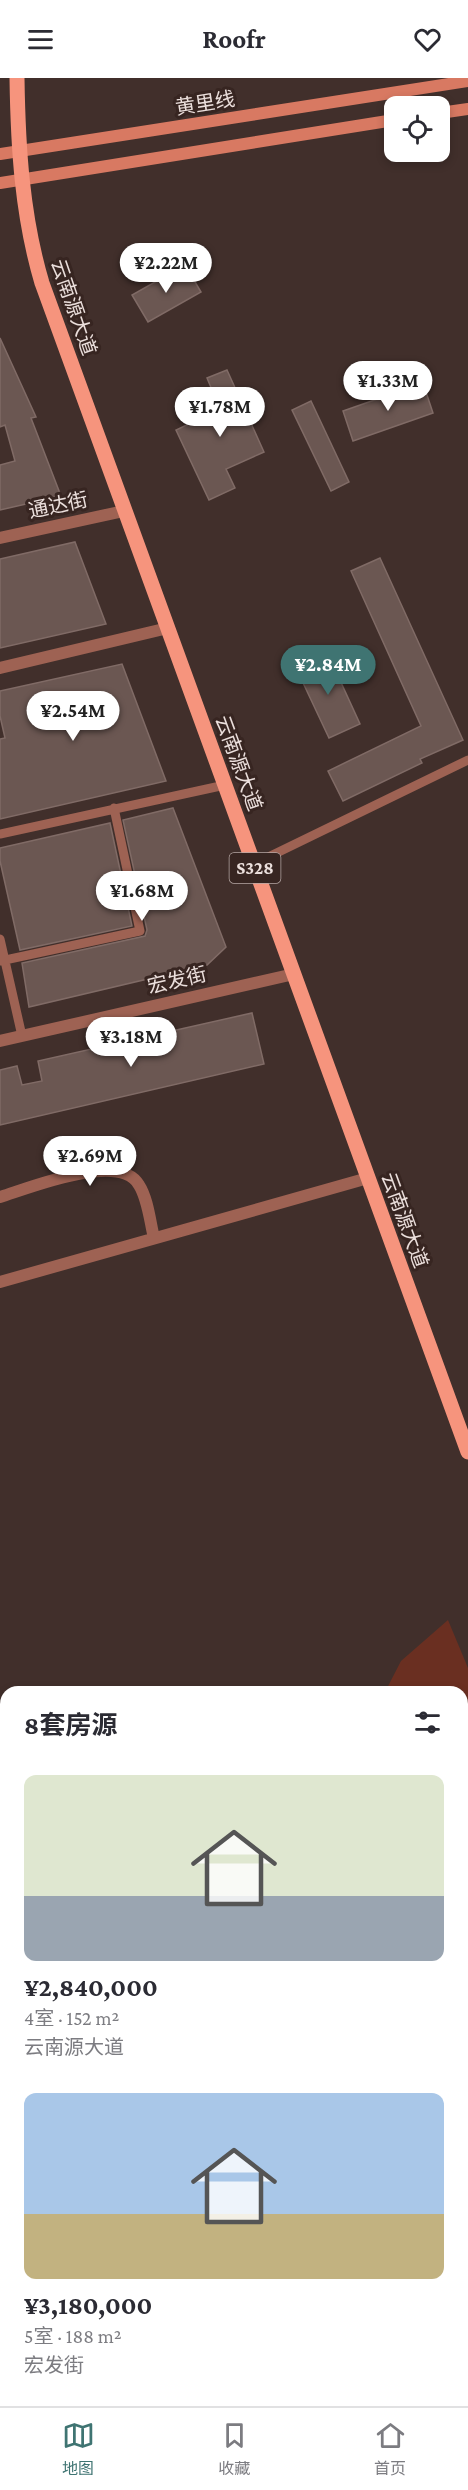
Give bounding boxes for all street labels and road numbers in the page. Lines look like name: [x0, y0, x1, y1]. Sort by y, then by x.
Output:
street label: 黄里线: [174, 87, 236, 119]
street label: 云南源大道: [47, 256, 101, 358]
street label: 通达街: [26, 488, 90, 522]
street label: 云南源大道: [212, 712, 266, 814]
road number: S328: [230, 853, 280, 883]
street label: 宏发街: [145, 963, 209, 997]
street label: 云南源大道: [378, 1169, 432, 1271]

